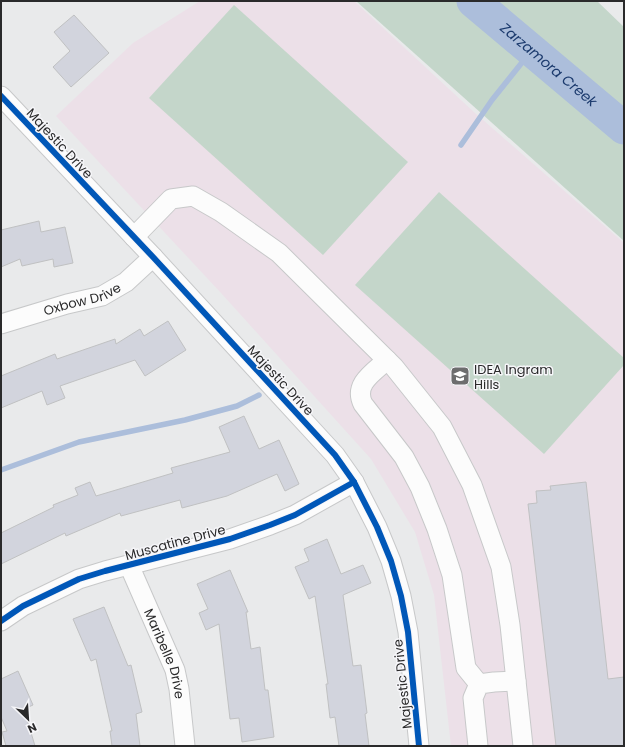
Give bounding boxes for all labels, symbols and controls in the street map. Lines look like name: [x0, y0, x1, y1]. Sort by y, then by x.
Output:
water label: Zarzamora Creek: [495, 17, 602, 112]
street label: Majestic Drive: [22, 104, 97, 183]
street label: Oxbow Drive: [41, 278, 125, 321]
street label: Majestic Drive: [243, 341, 318, 420]
place label: IDEA Ingram Hills: [474, 360, 553, 394]
school or university icon: IDEA Ingram Hills: [449, 365, 471, 387]
street label: Muscatine Drive: [123, 520, 228, 565]
street label: Maribelle Drive: [139, 606, 189, 700]
street label: Majestic Drive: [388, 638, 417, 730]
north arrow: [8, 699, 48, 739]
text: N: [25, 719, 39, 737]

